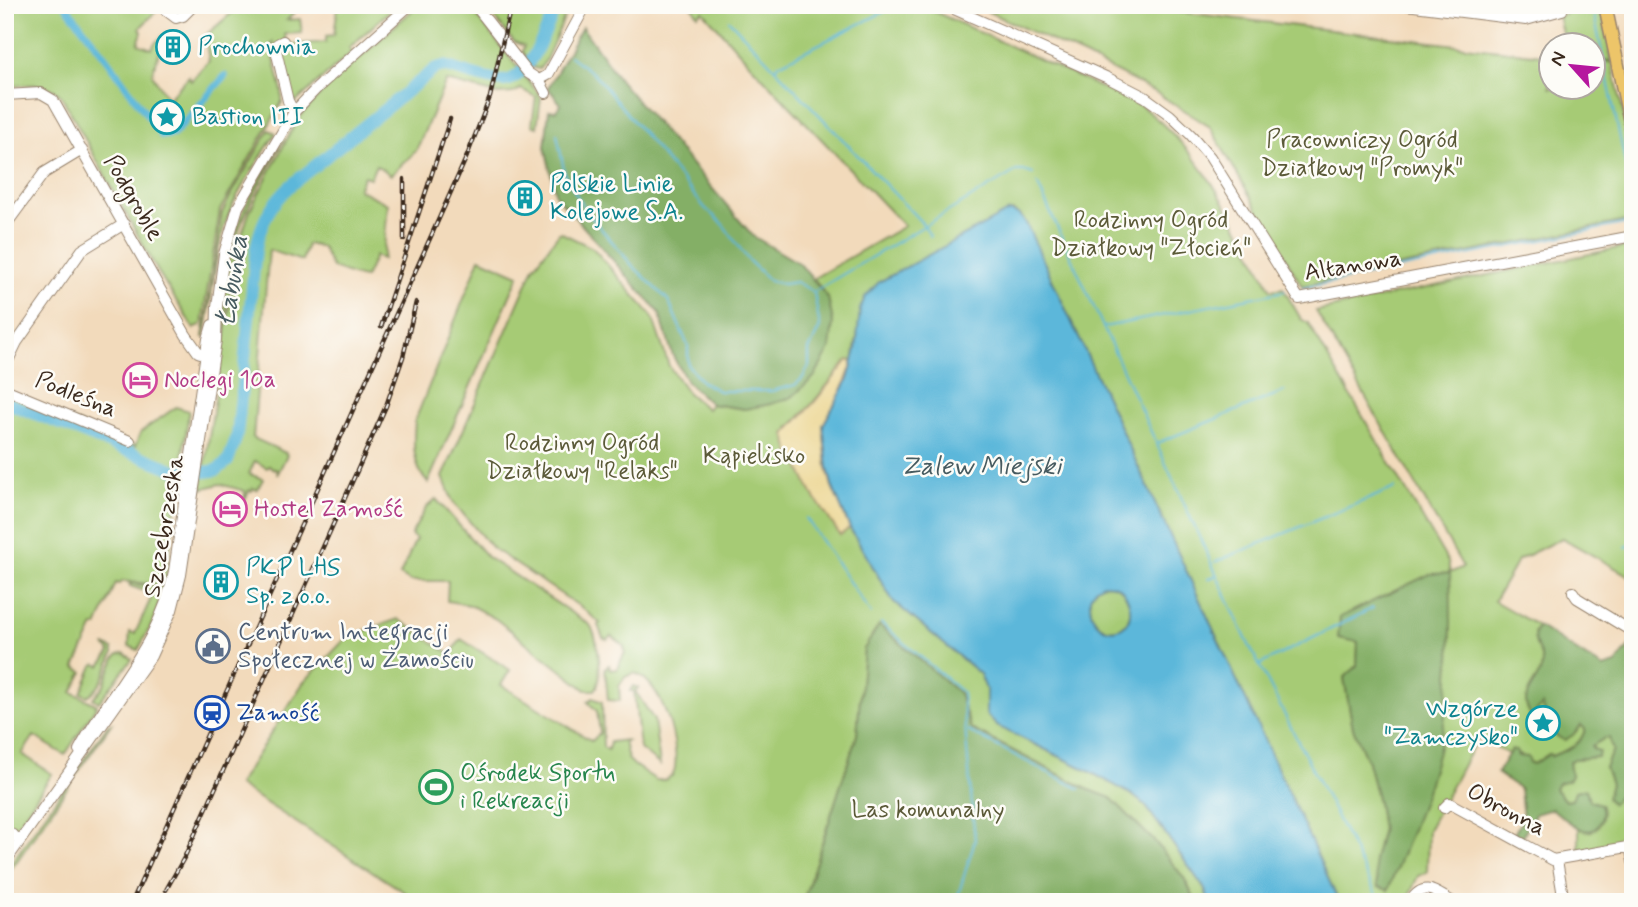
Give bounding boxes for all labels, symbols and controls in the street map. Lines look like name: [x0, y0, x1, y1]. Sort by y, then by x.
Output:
building icon: Prochownia: [154, 28, 192, 66]
place label: Prochownia: [198, 32, 316, 63]
north arrow: [1536, 32, 1606, 102]
text: N: [1544, 48, 1572, 70]
place icon: Bastion III: [148, 98, 186, 136]
place label: Bastion III: [192, 102, 304, 133]
park label: Pracowniczy Ogród Działkowy "Promyk": [1261, 125, 1463, 184]
street label: Podgroble: [94, 149, 170, 248]
place label: Polskie Linie Kolejowe S.A.: [550, 169, 683, 228]
building icon: Polskie Linie Kolejowe S.A.: [506, 179, 544, 217]
park label: Rodzinny Ogród Działkowy "Złocień": [1051, 205, 1251, 264]
water label: Łabuńka: [209, 233, 257, 329]
street label: Altanowa: [1302, 243, 1404, 289]
hotel icon: Noclegi 10a: [121, 361, 159, 399]
street label: Podleśna: [31, 365, 121, 425]
place label: Noclegi 10a: [164, 365, 276, 396]
park label: Rodzinny Ogród Działkowy "Relaks": [486, 428, 678, 487]
park label: Kąpielisko: [703, 441, 805, 472]
water label: Zalew Miejski: [901, 450, 1063, 484]
street label: Szczebrzeska: [137, 452, 193, 600]
hotel icon: Hostel Zamość: [211, 490, 249, 528]
place label: Hostel Zamość: [254, 494, 403, 525]
place label: PKP LHS Sp. z o.o.: [246, 553, 340, 612]
building icon: PKP LHS Sp. z o.o.: [202, 563, 240, 601]
place label: Centrum Integracji Społecznej w Zamościu: [238, 617, 474, 676]
public building icon: Centrum Integracji Społecznej w Zamościu: [194, 627, 232, 665]
station icon: Zamość: [193, 694, 231, 732]
place label: Wzgórze "Zamczysko": [1384, 694, 1518, 753]
place label: Zamość: [236, 698, 320, 729]
place icon: Wzgórze "Zamczysko": [1524, 704, 1562, 742]
place label: Ośrodek Sportu i Rekreacji: [460, 758, 615, 817]
sports icon: Ośrodek Sportu i Rekreacji: [417, 768, 455, 806]
street label: Obronna: [1461, 776, 1551, 844]
park label: Las komunalny: [851, 795, 1005, 826]

